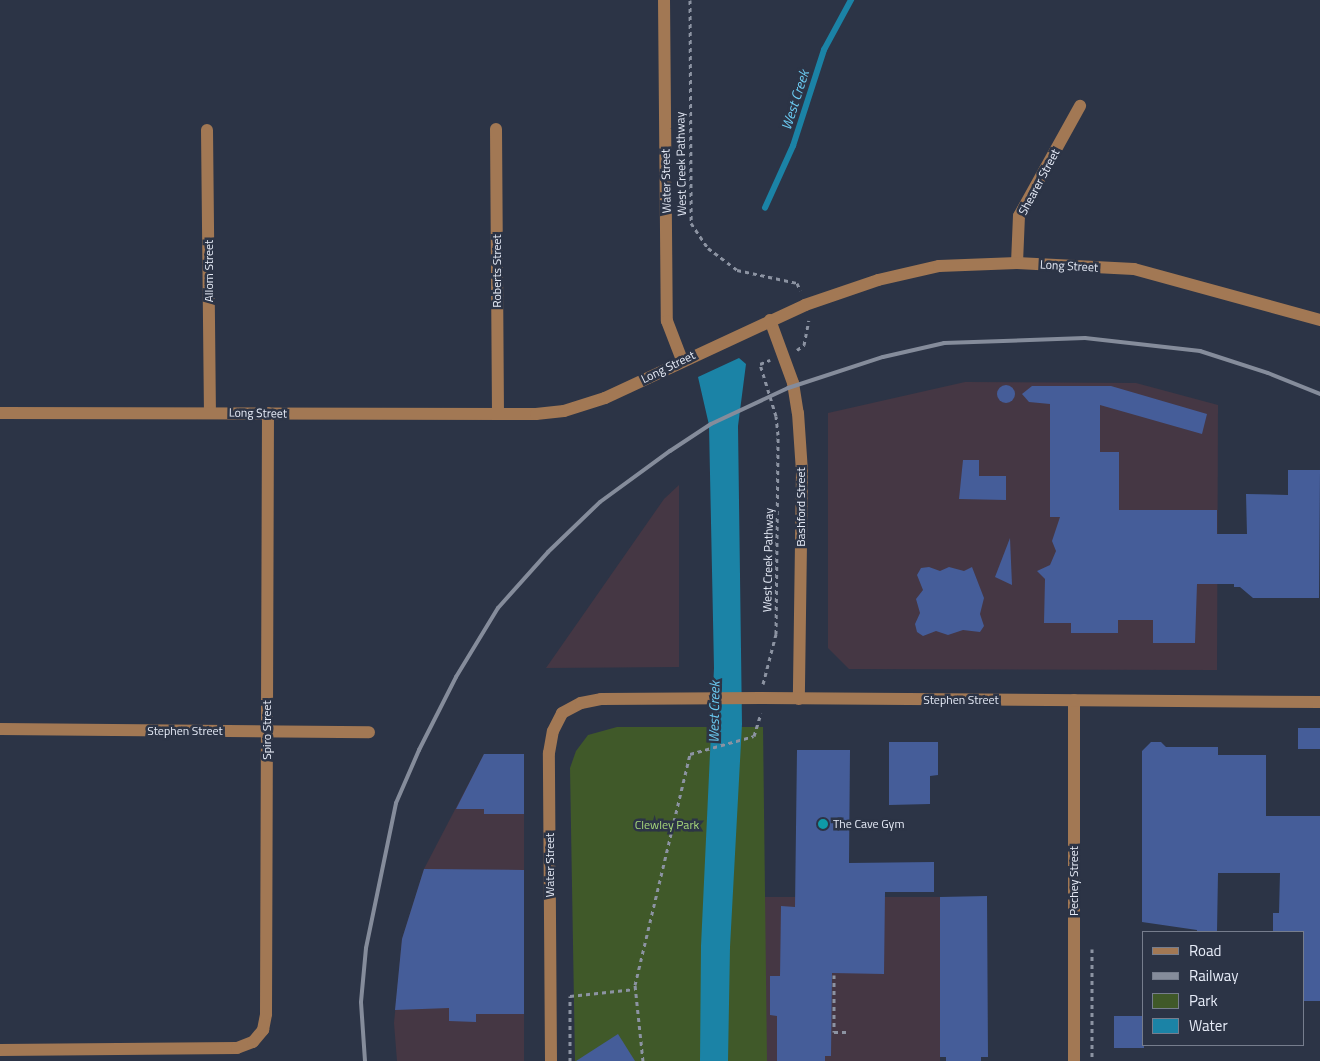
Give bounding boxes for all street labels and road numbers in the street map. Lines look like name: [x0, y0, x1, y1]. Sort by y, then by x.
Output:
street label: West Creek Pathway: [673, 112, 689, 216]
street label: Shearer Street: [1016, 146, 1062, 218]
street label: Water Street: [658, 149, 674, 213]
street label: Roberts Street: [490, 234, 504, 308]
street label: Allom Street: [202, 240, 216, 302]
street label: Long Street: [1040, 257, 1098, 275]
street label: Long Street: [639, 348, 697, 386]
street label: Long Street: [229, 405, 287, 421]
street label: Bashford Street: [794, 467, 808, 547]
street label: West Creek Pathway: [760, 508, 776, 612]
street label: Stephen Street: [923, 693, 999, 707]
street label: Spiro Street: [260, 700, 274, 760]
street label: Stephen Street: [147, 724, 223, 738]
street label: Water Street: [543, 833, 557, 897]
street label: Pechey Street: [1067, 846, 1081, 916]

